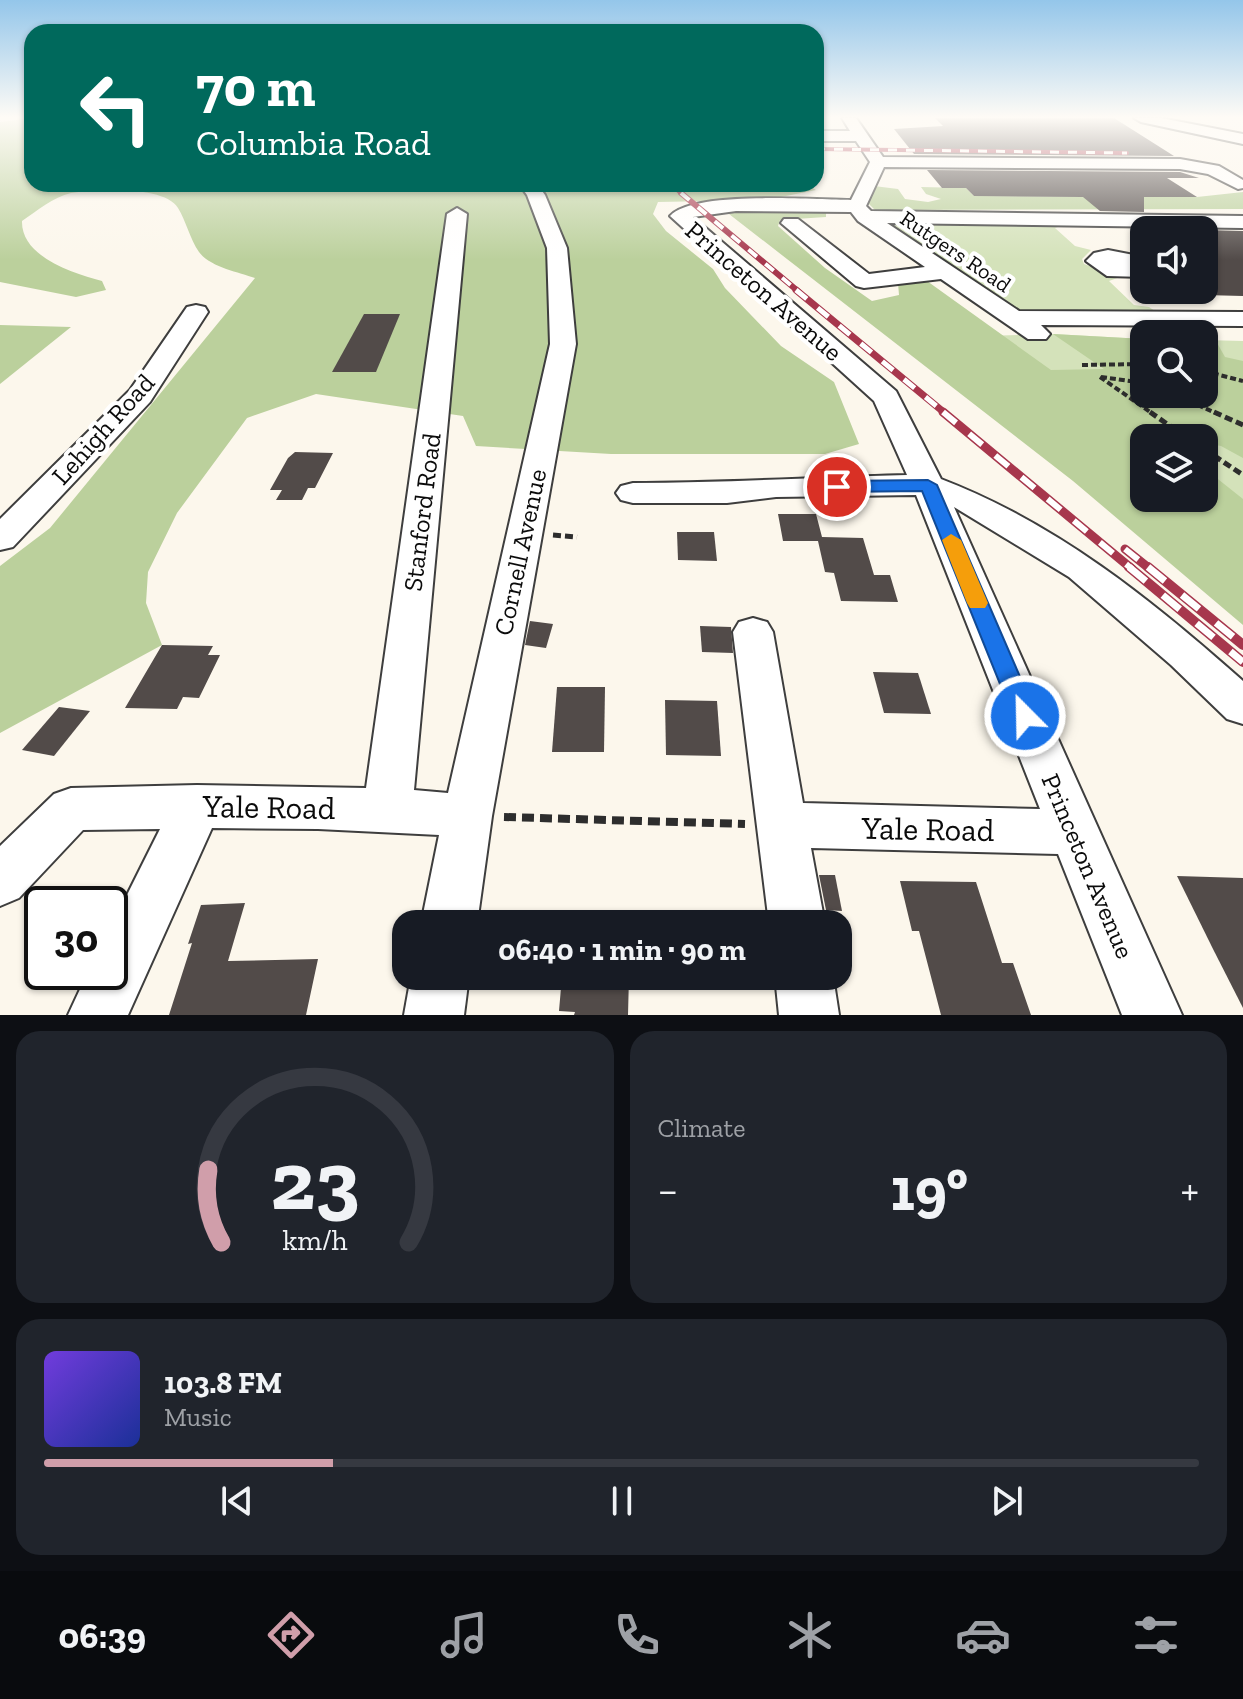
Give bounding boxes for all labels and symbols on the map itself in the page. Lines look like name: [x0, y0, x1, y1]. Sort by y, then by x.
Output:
street label: Rutgers Road: [895, 205, 1016, 298]
street label: Princeton Avenue: [679, 214, 849, 368]
street label: Lehigh Road: [45, 367, 161, 491]
street label: Stanford Road: [396, 431, 448, 593]
pin: [803, 453, 871, 521]
street label: Cornell Avenue: [487, 466, 553, 638]
position arrow: [983, 674, 1067, 758]
street label: Princeton Avenue: [1035, 769, 1141, 963]
street label: Yale Road: [201, 787, 336, 827]
street label: Yale Road: [860, 809, 995, 849]
speed limit sign: 30: [24, 886, 128, 990]

